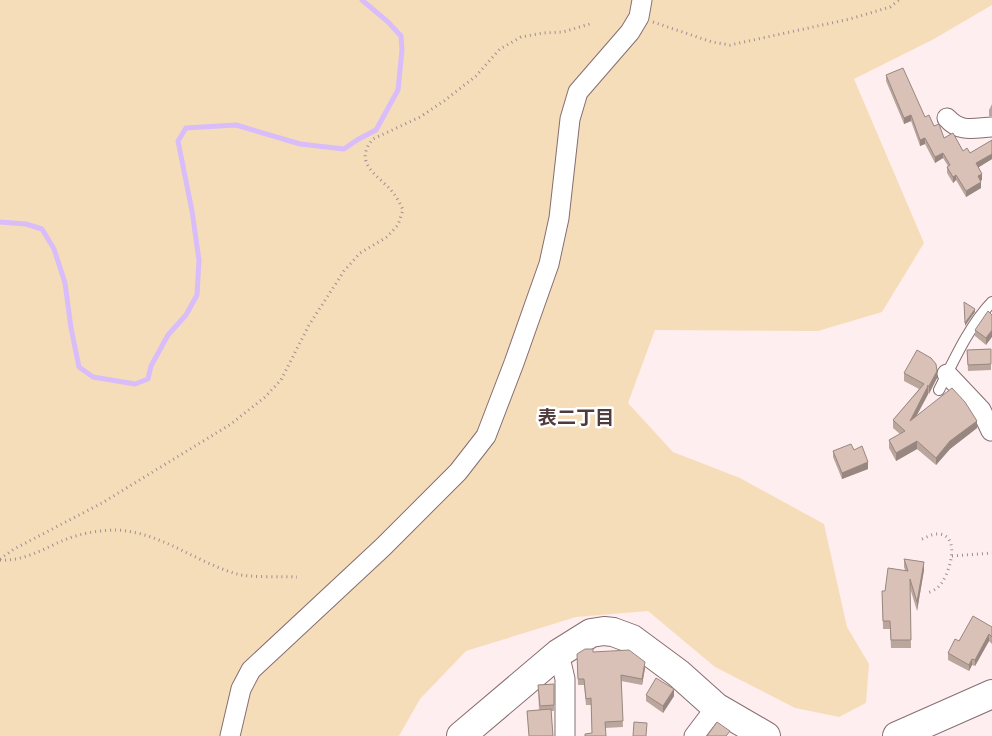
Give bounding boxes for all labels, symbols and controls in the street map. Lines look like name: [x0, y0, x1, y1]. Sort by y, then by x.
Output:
district label: 表二丁目: [538, 405, 614, 430]

